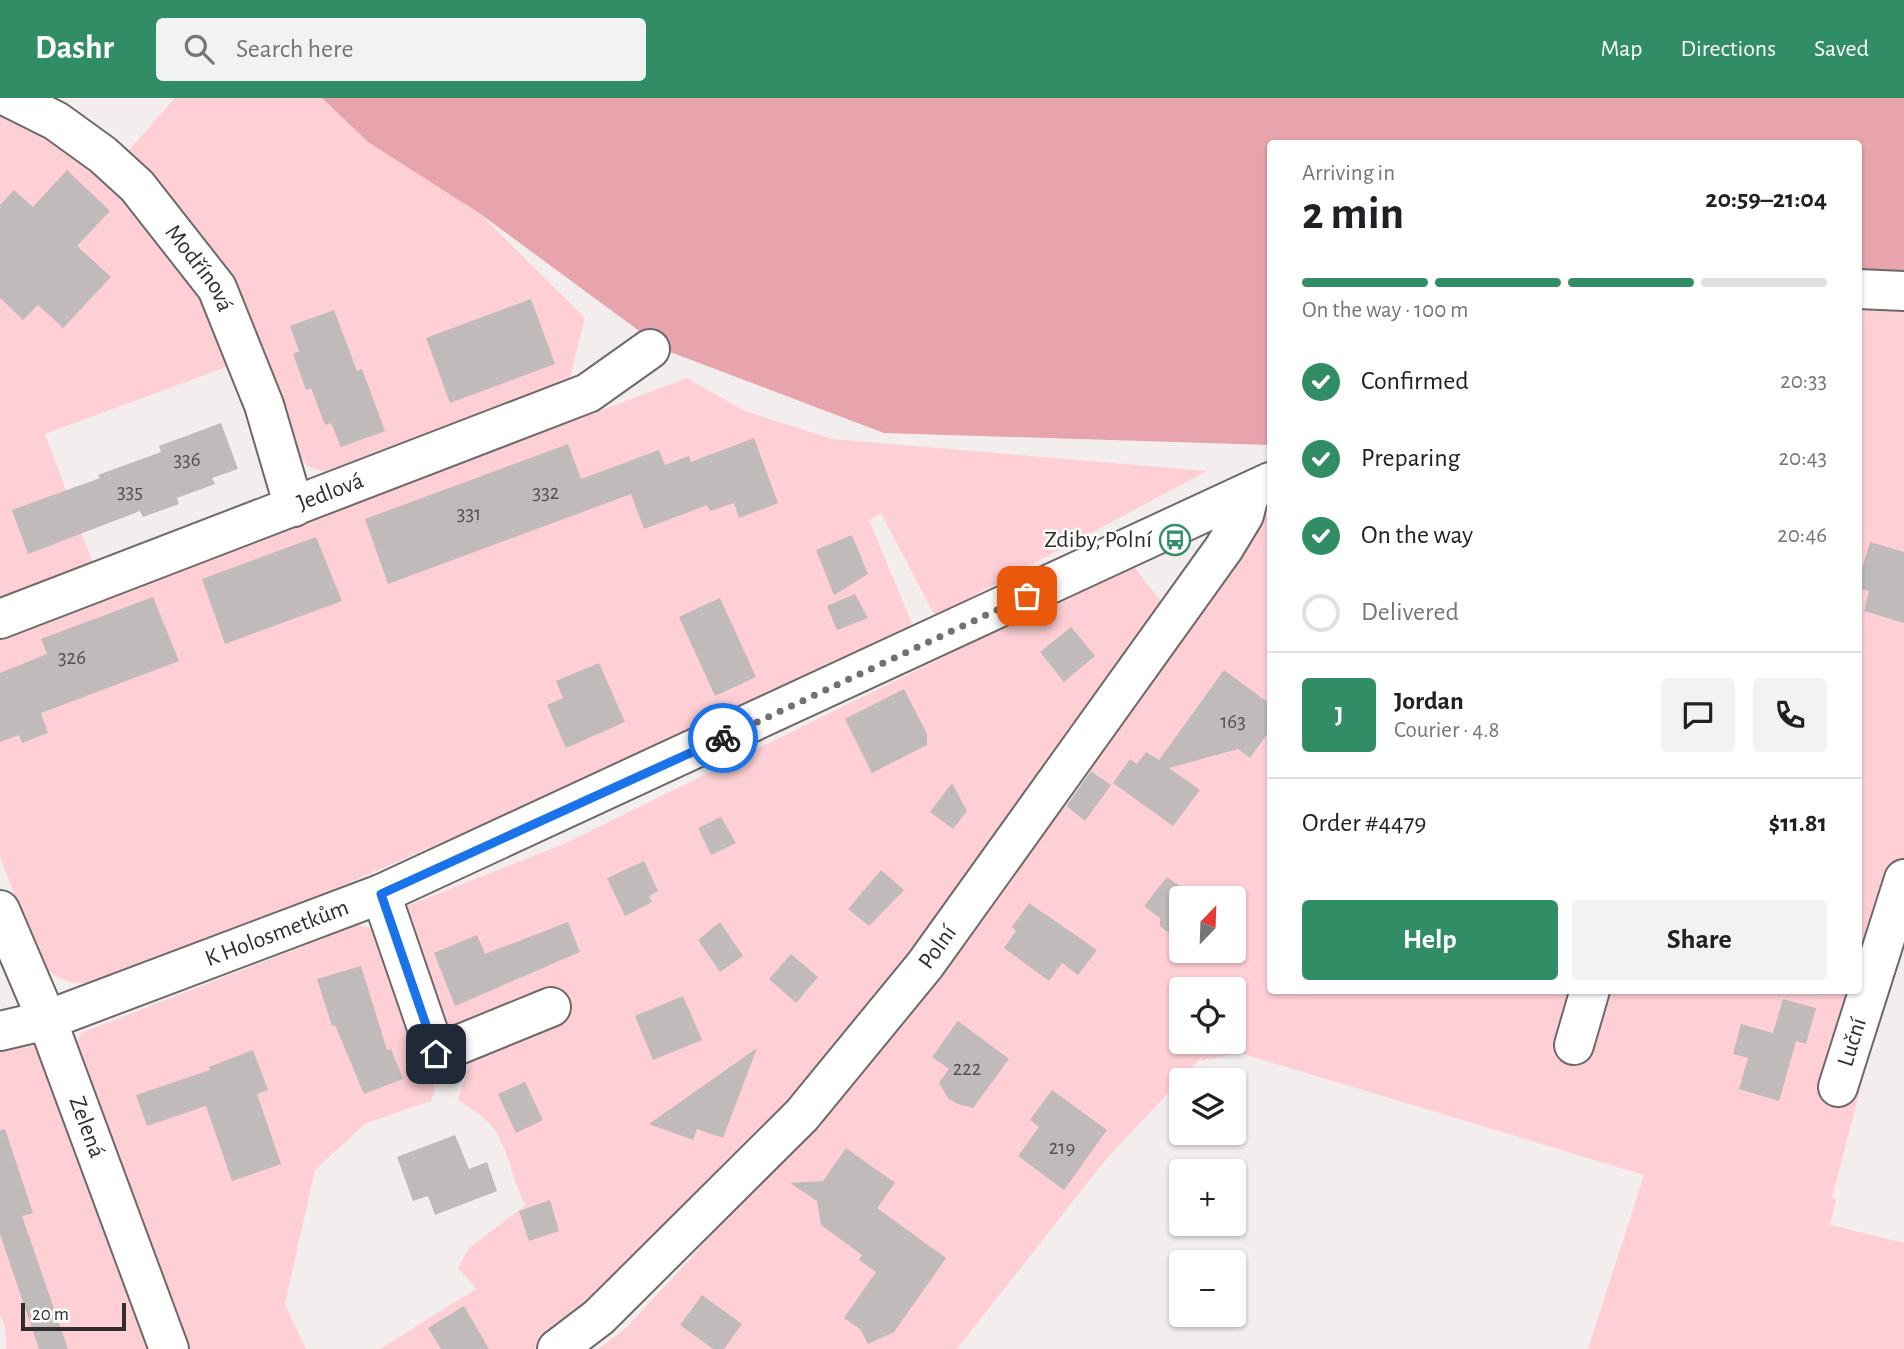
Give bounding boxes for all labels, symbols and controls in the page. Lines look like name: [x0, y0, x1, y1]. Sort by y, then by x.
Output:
search box: [156, 18, 646, 81]
icon: search: [180, 30, 218, 68]
text: Dashr: [35, 32, 114, 65]
text: Search here: [236, 36, 353, 62]
text: Map: [1600, 37, 1642, 61]
text: Directions: [1680, 37, 1776, 61]
text: Saved: [1814, 37, 1869, 61]
text: Arriving in: [1302, 162, 1395, 185]
text: 20:59–21:04: [1705, 186, 1827, 212]
text: 2 min: [1302, 191, 1404, 237]
street label: Modřínová: [160, 220, 237, 315]
text: On the way · 100 m: [1302, 299, 1469, 322]
icon: check: [1302, 363, 1340, 401]
text: Confirmed: [1361, 368, 1469, 394]
text: 20:33: [1780, 370, 1827, 393]
icon: check: [1302, 440, 1340, 478]
text: Preparing: [1361, 445, 1460, 471]
text: 20:43: [1779, 447, 1827, 470]
house number: 336: [173, 449, 201, 470]
street label: Jedlová: [294, 468, 367, 516]
house number: 335: [117, 481, 143, 502]
house number: 332: [533, 482, 559, 503]
house number: 331: [457, 503, 481, 524]
icon: check: [1302, 517, 1340, 555]
text: On the way: [1361, 522, 1473, 548]
bus stop icon: Zdiby, Polní: [1158, 523, 1192, 557]
text: 20:46: [1777, 524, 1827, 547]
place label: Zdiby, Polní: [1044, 528, 1152, 552]
pin: [997, 566, 1057, 626]
icon: bag: [1008, 577, 1046, 615]
text: Delivered: [1361, 599, 1459, 625]
house number: 326: [58, 647, 86, 668]
button: chat: [1661, 678, 1735, 752]
button: phone: [1753, 678, 1827, 752]
text: Jordan: [1394, 688, 1464, 714]
text: J: [1335, 702, 1343, 728]
courier: [688, 703, 758, 773]
house number: 163: [1220, 711, 1246, 732]
icon: bike: [704, 719, 742, 757]
text: Courier · 4.8: [1394, 719, 1499, 742]
text: Order #4479: [1302, 810, 1427, 836]
text: $11.81: [1768, 810, 1827, 836]
north arrow: [1169, 886, 1246, 962]
map controls: [1169, 886, 1246, 1327]
street label: K Holosmetkům: [202, 895, 352, 971]
button: Help: [1302, 900, 1558, 980]
button: Share: [1572, 900, 1827, 980]
street label: Polní: [914, 921, 961, 974]
button: locate: [1169, 977, 1246, 1054]
street label: Luční: [1833, 1015, 1871, 1069]
pin: [406, 1024, 466, 1084]
icon: home: [417, 1035, 455, 1073]
house number: 222: [953, 1058, 981, 1079]
button: layers: [1169, 1068, 1246, 1145]
street label: Zelená: [64, 1093, 109, 1161]
house number: 219: [1049, 1137, 1075, 1158]
button: +: [1169, 1159, 1246, 1236]
button: −: [1169, 1250, 1246, 1327]
scale bar: [21, 1300, 126, 1332]
text: 20 m: [32, 1305, 69, 1324]

